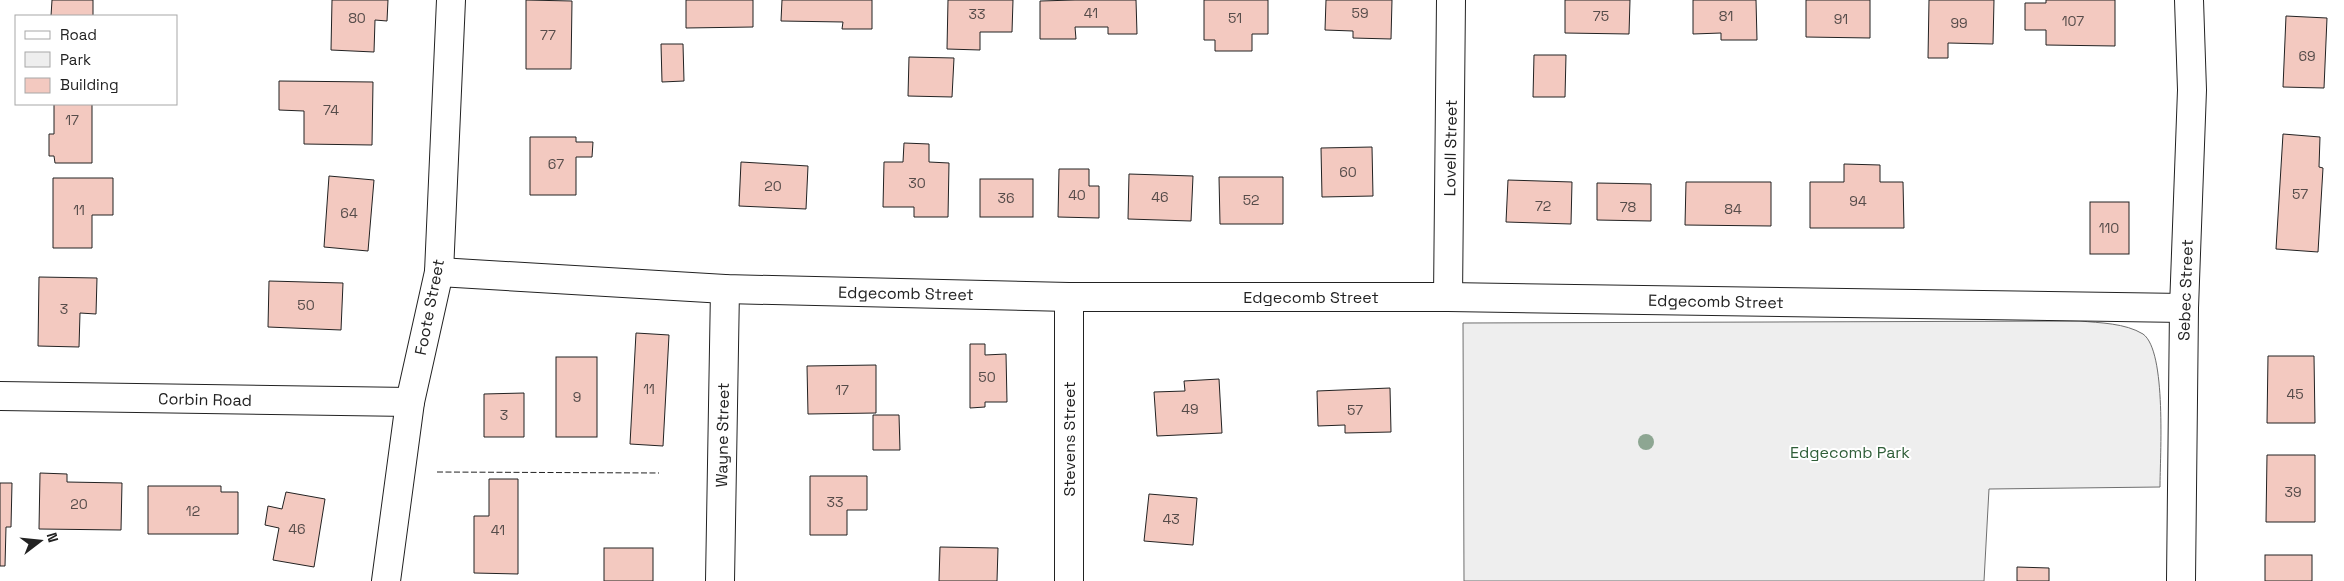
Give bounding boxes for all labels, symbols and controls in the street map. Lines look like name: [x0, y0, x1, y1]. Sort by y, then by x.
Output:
house number: 41: [1084, 4, 1098, 22]
house number: 59: [1352, 4, 1368, 22]
house number: 33: [969, 5, 985, 23]
house number: 75: [1593, 7, 1609, 25]
house number: 81: [1719, 7, 1733, 25]
house number: 80: [348, 9, 366, 27]
house number: 51: [1228, 9, 1242, 27]
house number: 91: [1834, 10, 1848, 28]
house number: 107: [2062, 12, 2084, 30]
house number: 99: [1950, 14, 1968, 32]
legend: [15, 15, 178, 105]
text: Road: [60, 25, 97, 44]
house number: 77: [540, 26, 556, 44]
house number: 69: [2298, 47, 2316, 65]
text: Park: [60, 50, 91, 69]
text: Building: [60, 75, 119, 94]
street label: Lovell Street: [1439, 99, 1462, 197]
house number: 74: [323, 101, 339, 119]
house number: 17: [65, 111, 79, 129]
house number: 67: [548, 155, 564, 173]
house number: 60: [1339, 163, 1357, 181]
house number: 30: [908, 174, 926, 192]
house number: 20: [764, 177, 782, 195]
house number: 57: [2292, 185, 2308, 203]
house number: 40: [1068, 186, 1086, 204]
house number: 46: [1151, 188, 1169, 206]
house number: 36: [997, 189, 1015, 207]
house number: 52: [1243, 191, 1259, 209]
house number: 94: [1849, 192, 1867, 210]
house number: 72: [1535, 197, 1551, 215]
house number: 78: [1620, 198, 1637, 216]
house number: 84: [1724, 200, 1742, 218]
house number: 11: [73, 201, 85, 219]
house number: 64: [340, 204, 358, 222]
house number: 110: [2099, 219, 2119, 237]
street label: Sebec Street: [2173, 239, 2198, 341]
street label: Foote Street: [410, 257, 449, 357]
street label: Edgecomb Street: [838, 282, 974, 305]
street label: Edgecomb Street: [1243, 287, 1379, 308]
street label: Edgecomb Street: [1648, 290, 1784, 313]
house number: 50: [297, 296, 315, 314]
house number: 3: [60, 300, 68, 318]
house number: 50: [978, 368, 996, 386]
house number: 11: [643, 380, 655, 398]
house number: 17: [835, 381, 849, 399]
street label: Stevens Street: [1059, 381, 1080, 497]
street label: Wayne Street: [711, 382, 734, 488]
house number: 45: [2286, 385, 2304, 403]
street label: Corbin Road: [158, 388, 252, 411]
house number: 9: [573, 388, 581, 406]
house number: 49: [1181, 400, 1199, 418]
house number: 57: [1347, 401, 1363, 419]
house number: 3: [500, 406, 508, 424]
park label: Edgecomb Park: [1790, 442, 1910, 463]
house number: 39: [2284, 483, 2302, 501]
house number: 33: [827, 493, 843, 511]
house number: 20: [70, 495, 88, 513]
house number: 12: [186, 502, 200, 520]
house number: 43: [1162, 510, 1180, 528]
north arrow: [15, 516, 65, 566]
house number: 46: [288, 520, 306, 538]
house number: 41: [491, 521, 505, 539]
text: N: [43, 530, 62, 544]

